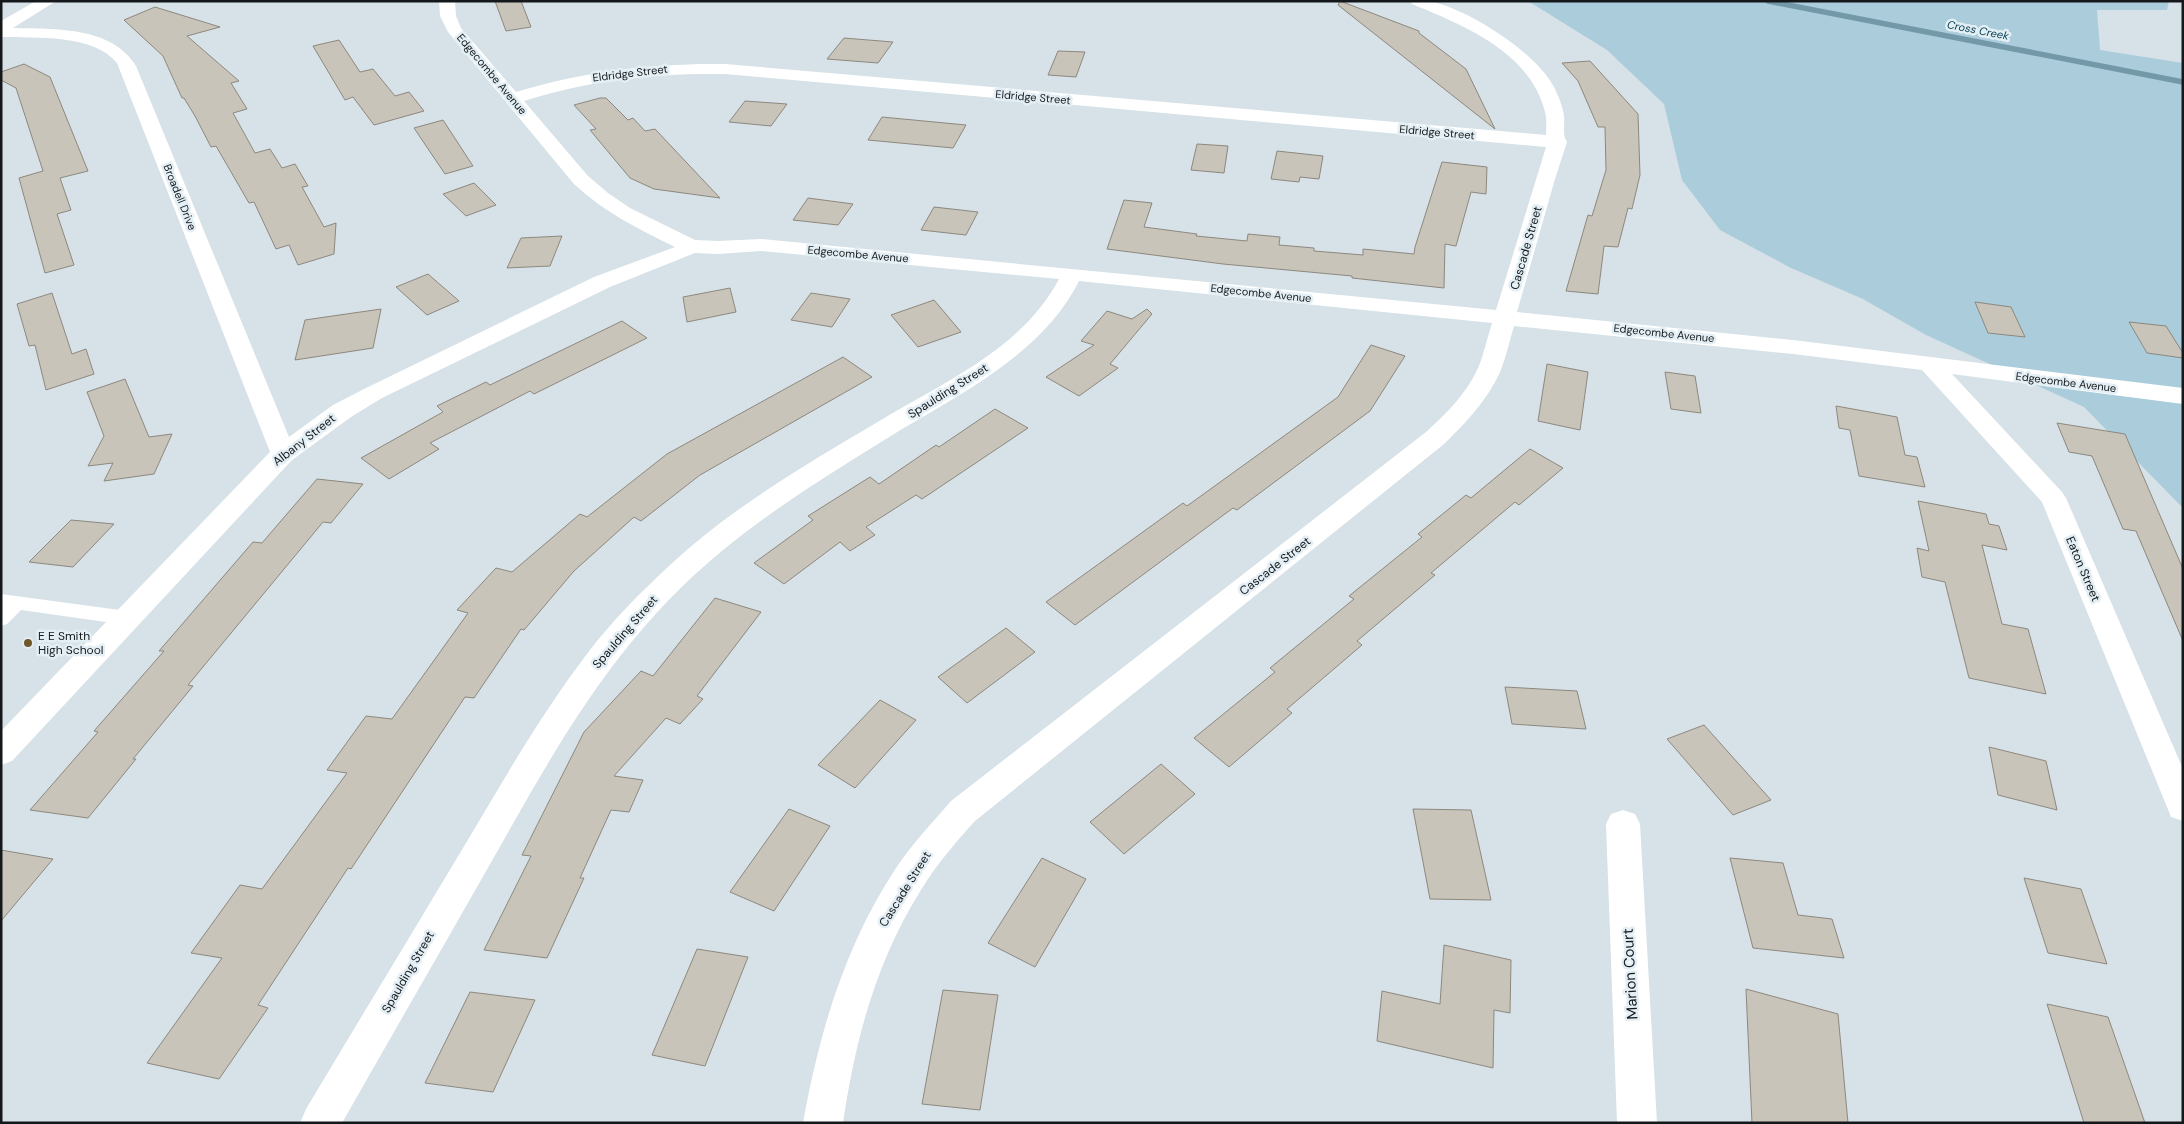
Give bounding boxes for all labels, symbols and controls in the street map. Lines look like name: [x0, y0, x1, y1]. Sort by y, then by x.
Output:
water label: Cross Creek: [1946, 17, 2010, 43]
street label: Edgecombe Avenue: [454, 31, 530, 117]
street label: Eldridge Street: [592, 61, 668, 85]
street label: Eldridge Street: [995, 87, 1071, 107]
street label: Eldridge Street: [1399, 122, 1475, 142]
street label: Broadell Drive: [160, 162, 200, 232]
street label: Cascade Street: [1506, 204, 1546, 292]
street label: Edgecombe Avenue: [807, 243, 909, 265]
street label: Edgecombe Avenue: [1210, 281, 1312, 305]
street label: Edgecombe Avenue: [1613, 321, 1715, 345]
street label: Spaulding Street: [905, 360, 991, 422]
street label: Edgecombe Avenue: [2015, 369, 2117, 395]
street label: Albany Street: [269, 410, 339, 469]
street label: Cascade Street: [1236, 533, 1314, 599]
street label: Eaton Street: [2062, 534, 2104, 604]
street label: Spaulding Street: [589, 592, 661, 672]
place label: E E Smith High School: [38, 628, 103, 658]
marker: E E Smith High School: [22, 637, 34, 649]
street label: Cascade Street: [875, 848, 935, 930]
street label: Spaulding Street: [378, 928, 438, 1016]
street label: Marion Court: [1618, 928, 1642, 1020]

